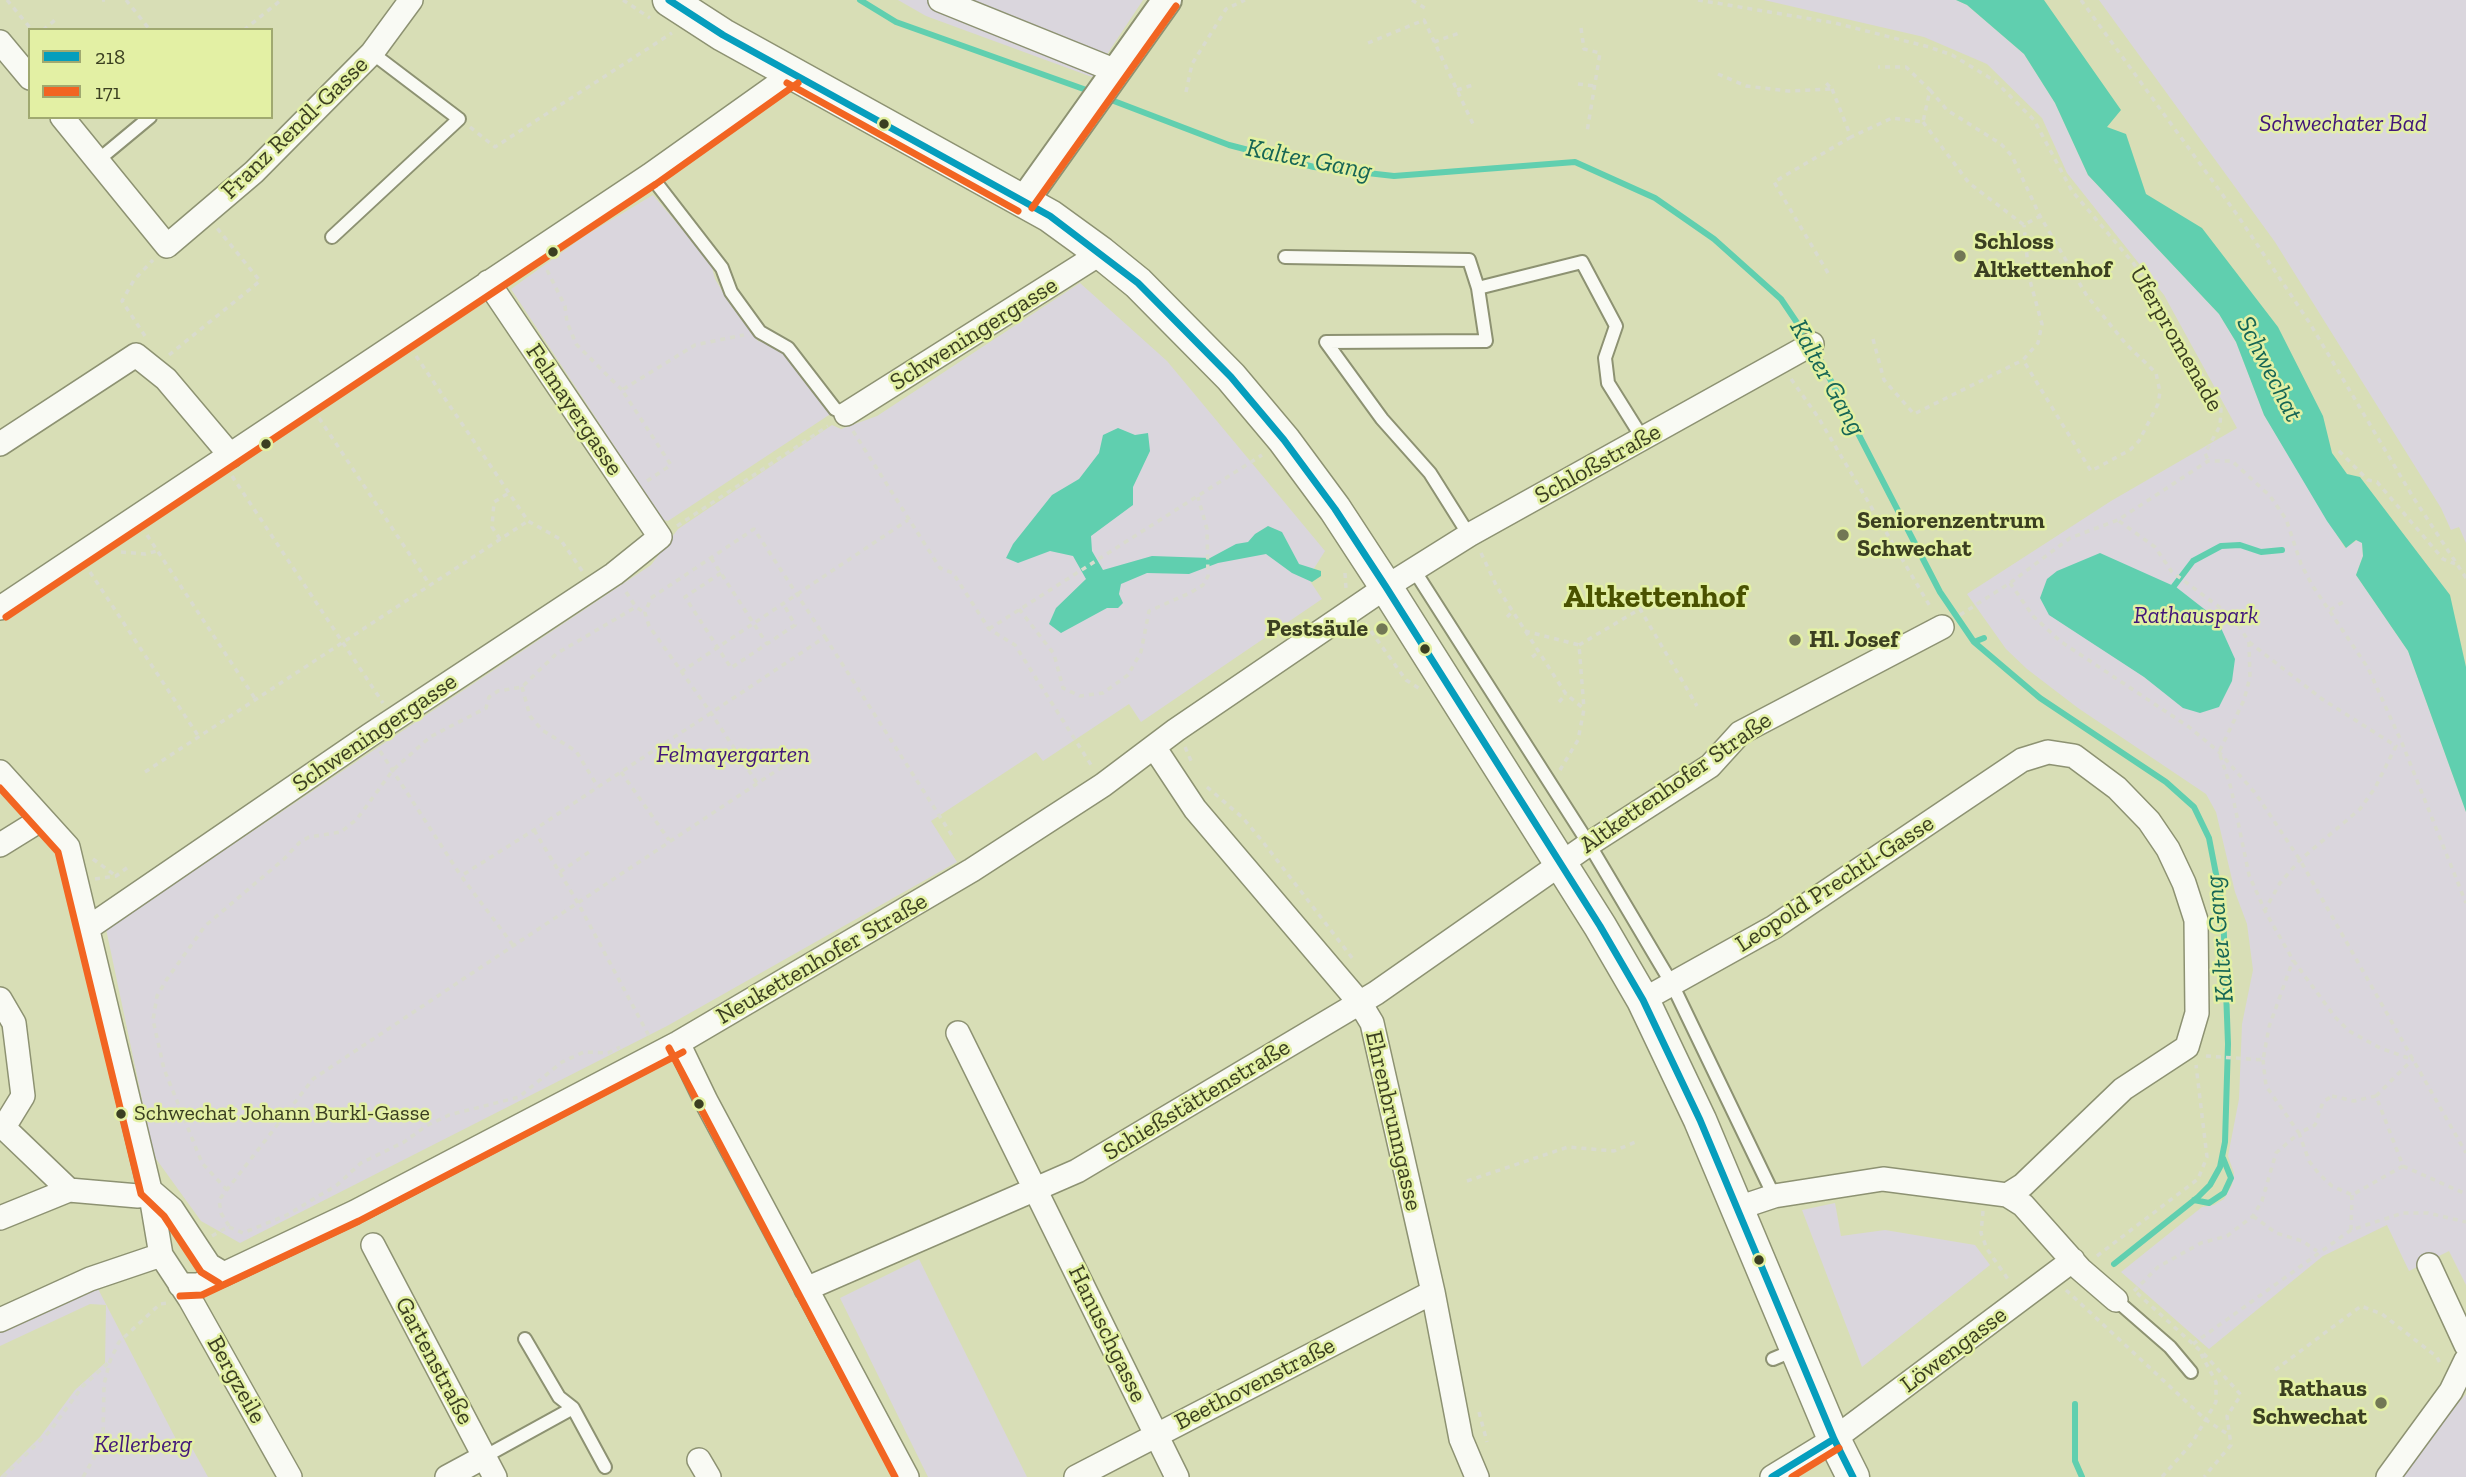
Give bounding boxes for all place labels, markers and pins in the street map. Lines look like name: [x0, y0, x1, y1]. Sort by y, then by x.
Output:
unlabelled marker: [877, 117, 891, 131]
place label: Schloss Altkettenhof: [1974, 228, 2111, 284]
unlabelled marker: [546, 245, 560, 259]
marker: Schloss Altkettenhof: [1952, 248, 1968, 264]
unlabelled marker: [259, 437, 273, 451]
place label: Seniorenzentrum Schwechat: [1857, 507, 2045, 563]
marker: Seniorenzentrum Schwechat: [1835, 527, 1851, 543]
place label: Pestsäule: [1266, 615, 1368, 643]
marker: Pestsäule: [1374, 621, 1390, 637]
place label: Hl. Josef: [1809, 626, 1898, 654]
marker: Hl. Josef: [1787, 632, 1803, 648]
unlabelled marker: [1418, 642, 1432, 656]
unlabelled marker: [692, 1097, 706, 1111]
place label: Schwechat Johann Burkl-Gasse: [134, 1101, 430, 1127]
marker: Schwechat Johann Burkl-Gasse: [114, 1107, 128, 1121]
unlabelled marker: [1752, 1253, 1766, 1267]
place label: Rathaus Schwechat: [2252, 1375, 2367, 1431]
marker: Rathaus Schwechat: [2373, 1395, 2389, 1411]

